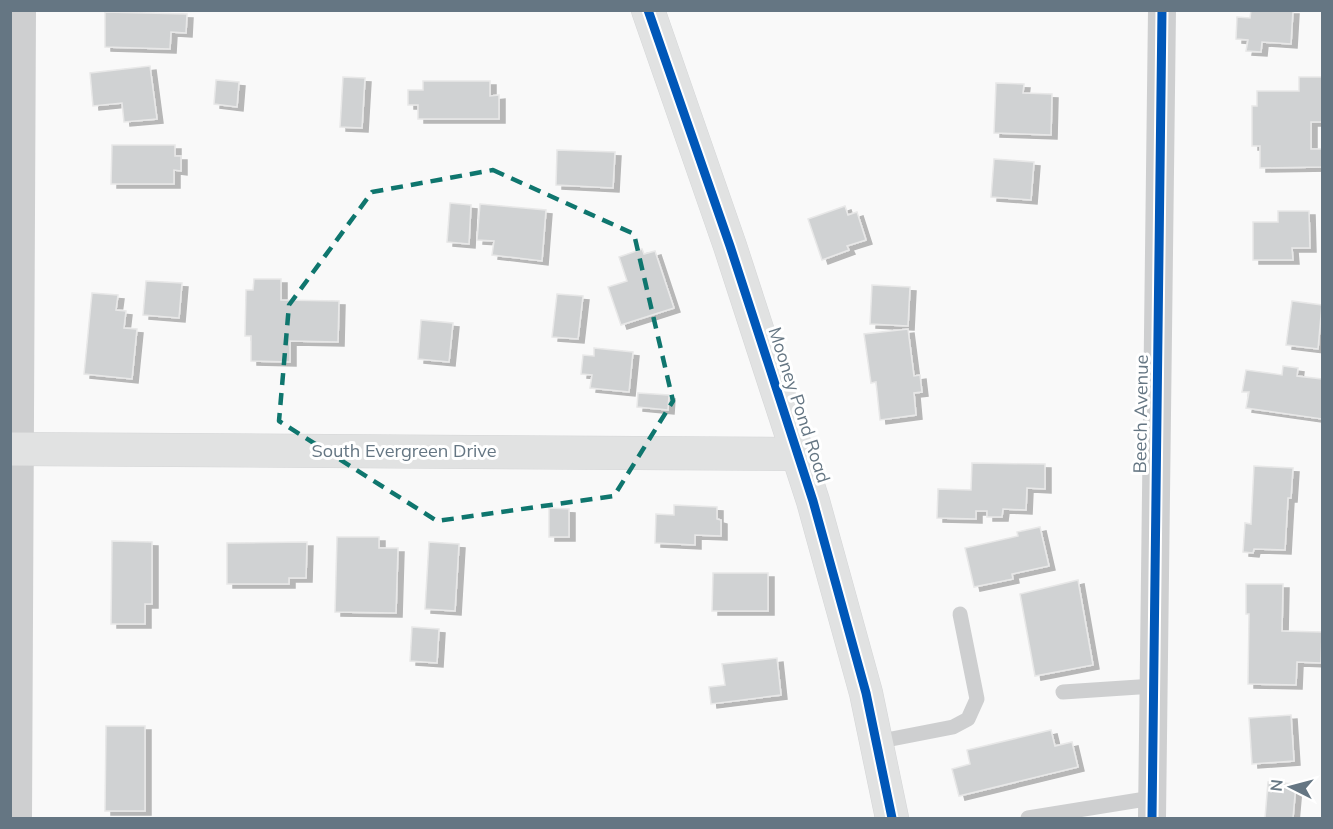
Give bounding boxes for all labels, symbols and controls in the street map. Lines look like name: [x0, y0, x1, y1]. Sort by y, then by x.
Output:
street label: Mooney Pond Road: [763, 324, 835, 486]
street label: Beech Avenue: [1128, 354, 1153, 474]
street label: South Evergreen Drive: [311, 439, 497, 462]
north arrow: [1261, 757, 1321, 817]
text: N: [1266, 778, 1287, 792]

